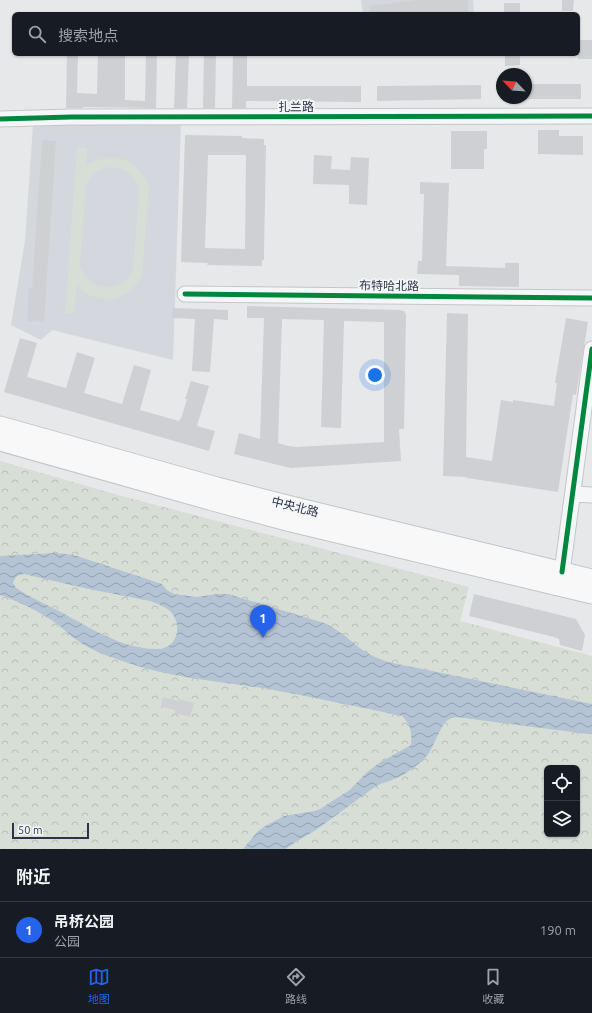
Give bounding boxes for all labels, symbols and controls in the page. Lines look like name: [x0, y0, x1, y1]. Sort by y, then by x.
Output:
search box: [12, 12, 580, 56]
icon: search: [26, 23, 48, 45]
text: 搜索地点: [58, 27, 118, 44]
north arrow: [496, 68, 532, 104]
street label: 扎兰路: [278, 100, 314, 113]
street label: 布特哈北路: [359, 278, 419, 293]
your location: [365, 365, 385, 385]
street label: 中央北路: [270, 494, 320, 519]
pin: 1: [250, 605, 276, 638]
map controls: [544, 765, 580, 837]
button: locate: [544, 765, 580, 801]
button: layers: [544, 801, 580, 837]
scale bar: [12, 821, 89, 840]
text: 50 m: [18, 824, 42, 836]
text: 附近: [16, 867, 50, 886]
text: 吊桥公园: [54, 913, 114, 930]
text: 1: [25, 923, 33, 937]
text: 190 m: [540, 923, 576, 937]
text: 公园: [54, 934, 80, 948]
tab: 地图: [88, 966, 110, 1006]
tab: 路线: [285, 966, 307, 1006]
tab: 收藏: [482, 966, 504, 1006]

